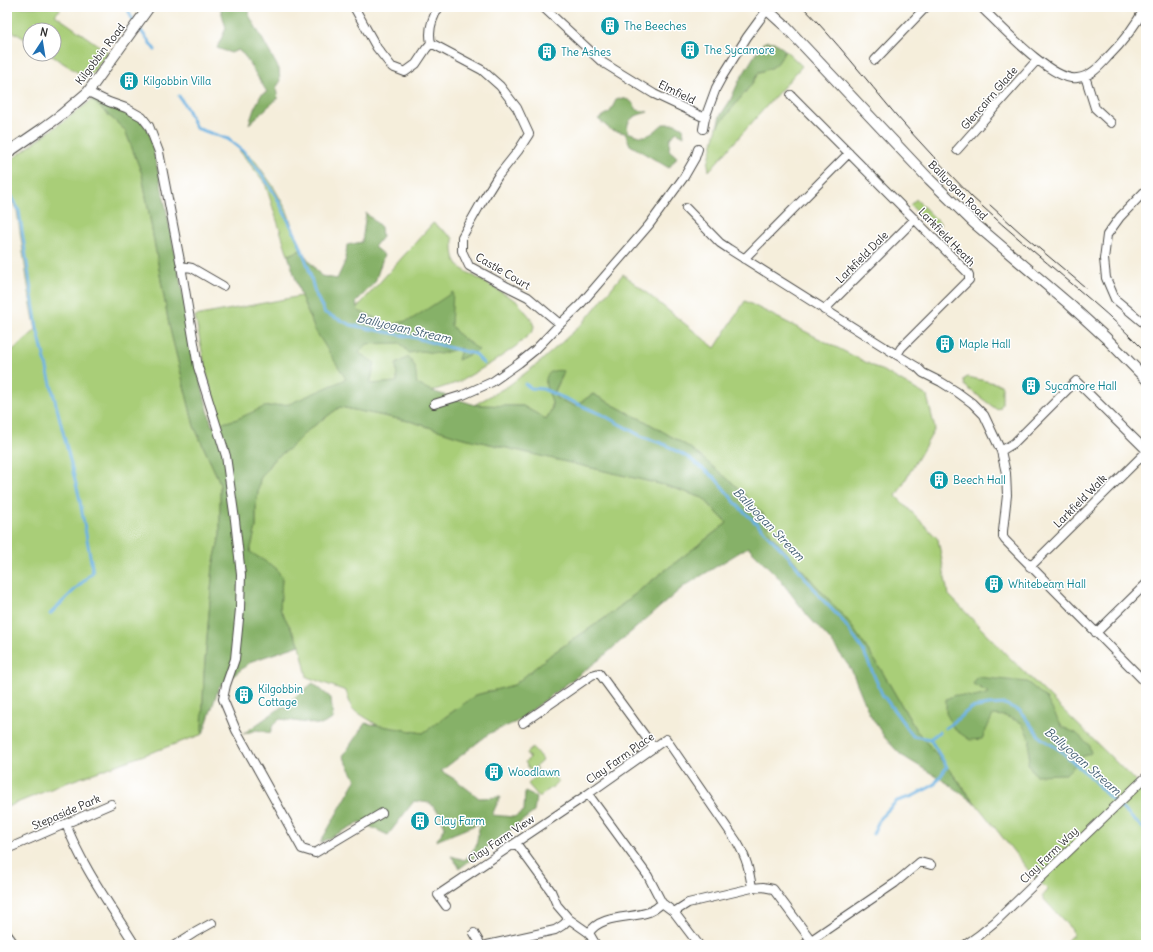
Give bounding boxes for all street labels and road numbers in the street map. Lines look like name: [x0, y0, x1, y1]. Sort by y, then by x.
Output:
street label: Kilgobbin Road: [72, 20, 128, 88]
street label: Glencairn Glade: [958, 63, 1020, 133]
street label: Elmfield: [656, 77, 698, 107]
street label: Ballyogan Road: [925, 157, 991, 223]
street label: Larkfield Heath: [916, 205, 978, 269]
street label: Larkfield Dale: [833, 228, 891, 286]
street label: Castle Court: [473, 250, 533, 292]
street label: Larkfield Walk: [1050, 471, 1110, 531]
street label: Clay Farm Place: [583, 729, 657, 787]
street label: Stepaside Park: [30, 791, 103, 833]
street label: Clay Farm View: [465, 811, 537, 866]
street label: Clay Farm Way: [1017, 824, 1081, 886]

